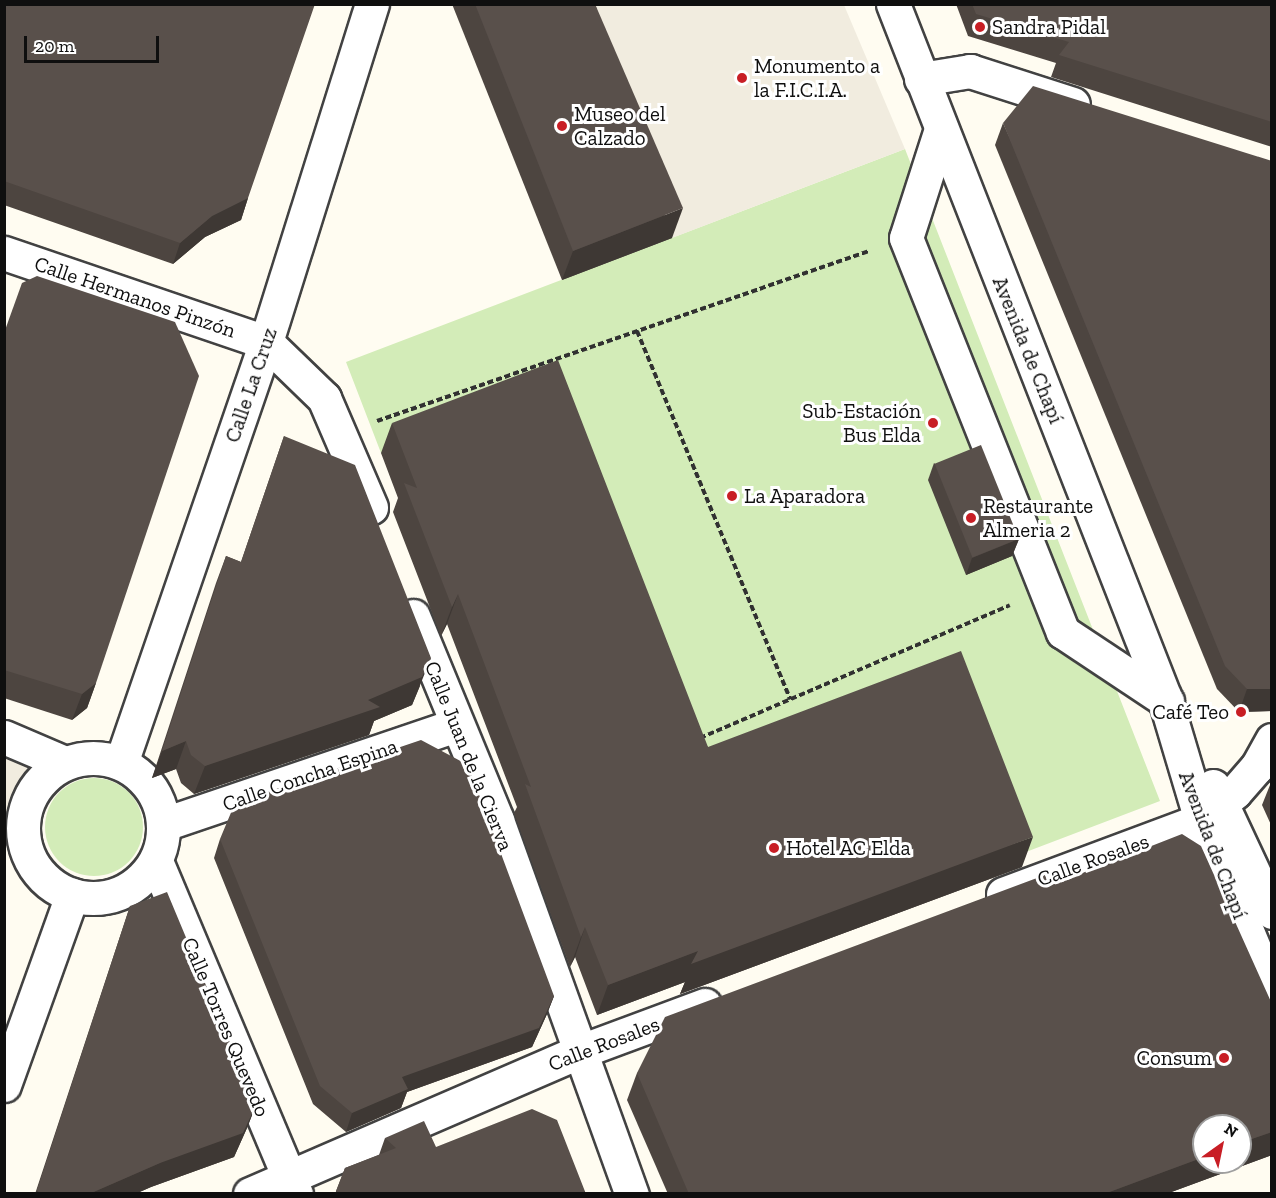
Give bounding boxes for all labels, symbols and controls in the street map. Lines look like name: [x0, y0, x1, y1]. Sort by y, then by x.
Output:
place label: Sandra Pidal: [992, 14, 1106, 40]
marker: Sandra Pidal: [973, 20, 987, 34]
scale bar: [27, 24, 162, 62]
text: 20 m: [35, 35, 74, 57]
place label: Monumento a la F.I.C.I.A.: [754, 53, 880, 103]
marker: Monumento a la F.I.C.I.A.: [735, 71, 749, 85]
place label: Museo del Calzado: [574, 101, 665, 151]
marker: Museo del Calzado: [555, 119, 569, 133]
street label: Calle Hermanos Pinzón: [31, 251, 239, 343]
street label: Avenida de Chapí: [987, 273, 1069, 427]
street label: Calle La Cruz: [220, 324, 282, 446]
place label: Sub-Estación Bus Elda: [802, 398, 921, 448]
marker: Sub-Estación Bus Elda: [926, 416, 940, 430]
place label: La Aparadora: [744, 483, 866, 509]
marker: La Aparadora: [725, 489, 739, 503]
place label: Restaurante Almeria 2: [983, 493, 1093, 543]
marker: Restaurante Almeria 2: [964, 511, 978, 525]
street label: Calle Juan de la Cierva: [419, 657, 519, 855]
place label: Café Teo: [1152, 699, 1229, 725]
marker: Café Teo: [1234, 705, 1248, 719]
street label: Calle Concha Espina: [219, 733, 401, 817]
street label: Avenida de Chapí: [1173, 768, 1253, 922]
street label: Calle Rosales: [1034, 828, 1152, 892]
place label: Hotel AC Elda: [786, 835, 911, 861]
marker: Hotel AC Elda: [767, 841, 781, 855]
street label: Calle Torres Quevedo: [177, 933, 275, 1121]
street label: Calle Rosales: [545, 1011, 663, 1077]
place label: Consum: [1137, 1045, 1212, 1071]
marker: Consum: [1217, 1051, 1231, 1065]
north arrow: [1192, 1114, 1252, 1174]
text: N: [1221, 1119, 1241, 1141]

